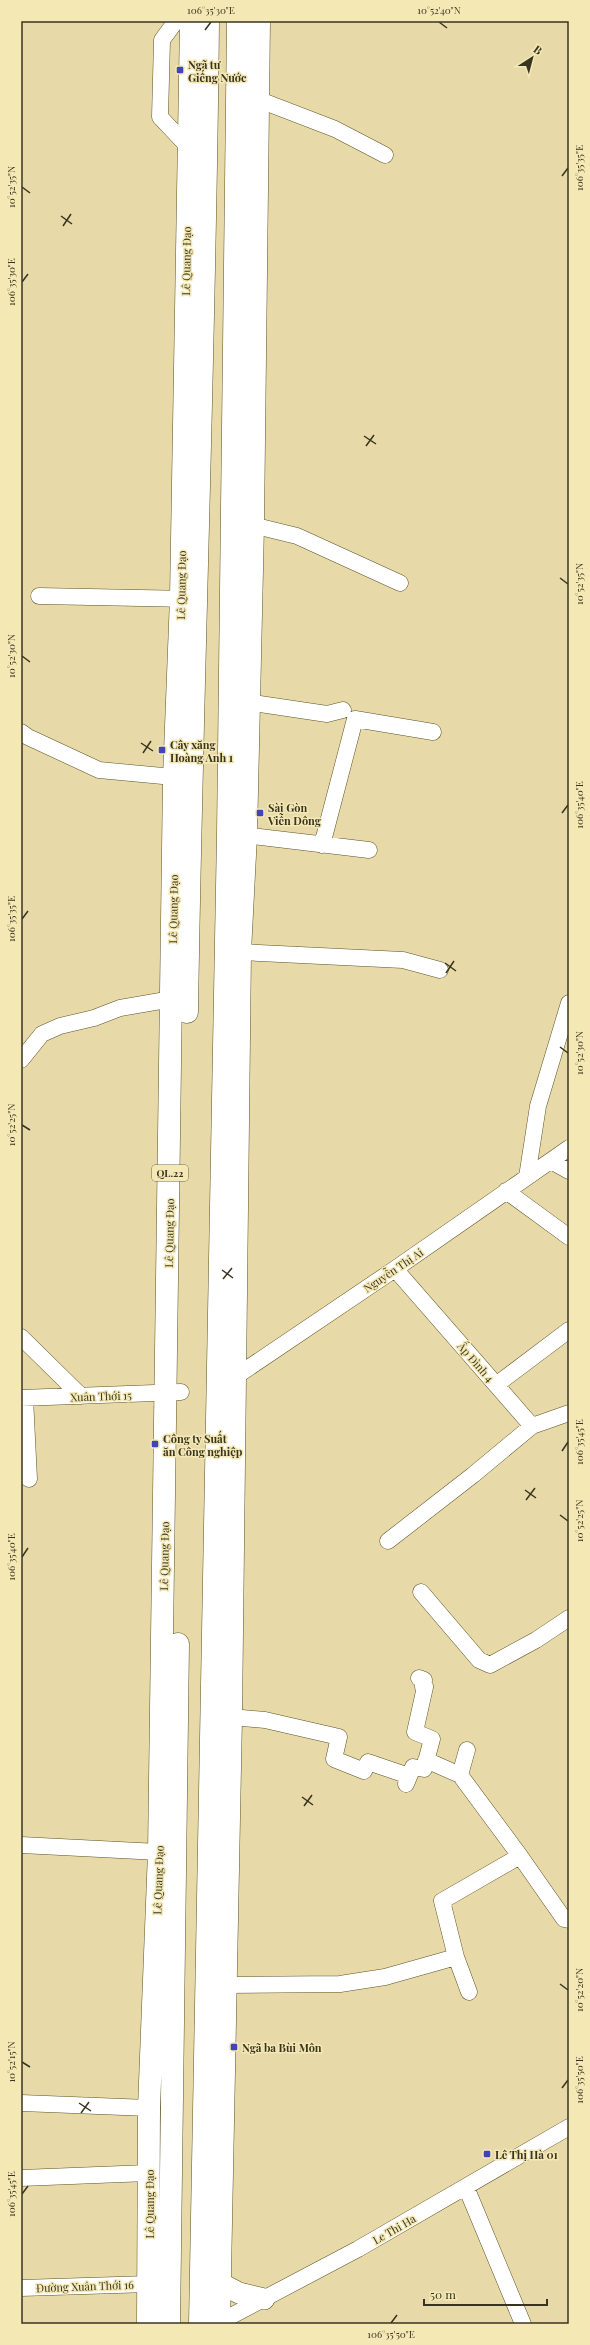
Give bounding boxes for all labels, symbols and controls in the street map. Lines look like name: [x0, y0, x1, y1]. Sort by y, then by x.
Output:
text: 106°35'30"E: [187, 3, 235, 17]
text: 10°52'40"N: [417, 3, 461, 17]
north arrow: [512, 38, 552, 78]
text: B: [531, 41, 546, 58]
place label: Ngã tư Giếng Nước: [188, 57, 247, 85]
marker: Ngã tư Giếng Nước: [175, 65, 185, 75]
text: 106°35'35"E: [572, 145, 586, 191]
text: 10°52'35"N: [4, 166, 18, 208]
street label: Lê Quang Đạo: [178, 226, 194, 296]
text: 106°35'30"E: [4, 258, 18, 306]
street label: Lê Quang Đạo: [173, 550, 189, 620]
text: 10°52'35"N: [572, 563, 586, 605]
text: 10°52'30"N: [4, 634, 18, 678]
place label: Cây xăng Hoàng Anh 1: [170, 737, 233, 765]
marker: Cây xăng Hoàng Anh 1: [157, 745, 167, 755]
text: 106°35'40"E: [572, 781, 586, 829]
place label: Sài Gòn Viễn Đông: [267, 800, 322, 828]
marker: Sài Gòn Viễn Đông: [255, 808, 265, 818]
street label: Lê Quang Đạo: [165, 874, 181, 944]
text: 106°35'35"E: [4, 896, 18, 942]
text: 10°52'30"N: [572, 1031, 586, 1075]
text: 10°52'25"N: [4, 1104, 18, 1146]
road number: QL.22: [152, 1165, 188, 1181]
street label: Lê Quang Đạo: [161, 1198, 177, 1268]
street label: Nguyễn Thị Ai: [360, 1245, 426, 1295]
street label: Ấp Đình 4: [454, 1337, 499, 1386]
street label: Xuân Thới 15: [70, 1387, 132, 1405]
text: 106°35'45"E: [572, 1419, 586, 1465]
place label: Công ty Suất ăn Công nghiệp: [163, 1430, 243, 1459]
marker: Công ty Suất ăn Công nghiệp: [150, 1439, 160, 1449]
text: 10°52'25"N: [572, 1500, 586, 1542]
street label: Lê Quang Đạo: [156, 1521, 172, 1591]
text: 106°35'40"E: [4, 1533, 18, 1581]
street label: Lê Quang Đạo: [149, 1845, 167, 1915]
text: 10°52'20"N: [572, 1968, 586, 2012]
place label: Ngã ba Bùi Môn: [242, 2040, 322, 2055]
text: 10°52'15"N: [4, 2041, 18, 2083]
marker: Ngã ba Bùi Môn: [229, 2042, 239, 2052]
text: 106°35'50"E: [572, 2056, 586, 2104]
place label: Lê Thị Hà 01: [495, 2147, 558, 2162]
marker: Lê Thị Hà 01: [482, 2149, 492, 2159]
street label: Lê Quang Đạo: [142, 2169, 157, 2239]
text: 106°35'45"E: [4, 2171, 18, 2217]
street label: Le Thi Ha: [370, 2210, 419, 2247]
street label: Đường Xuân Thới 16: [36, 2277, 134, 2295]
scale bar: [424, 2281, 547, 2307]
text: 50 m: [430, 2286, 456, 2302]
text: 106°35'50"E: [367, 2327, 415, 2341]

